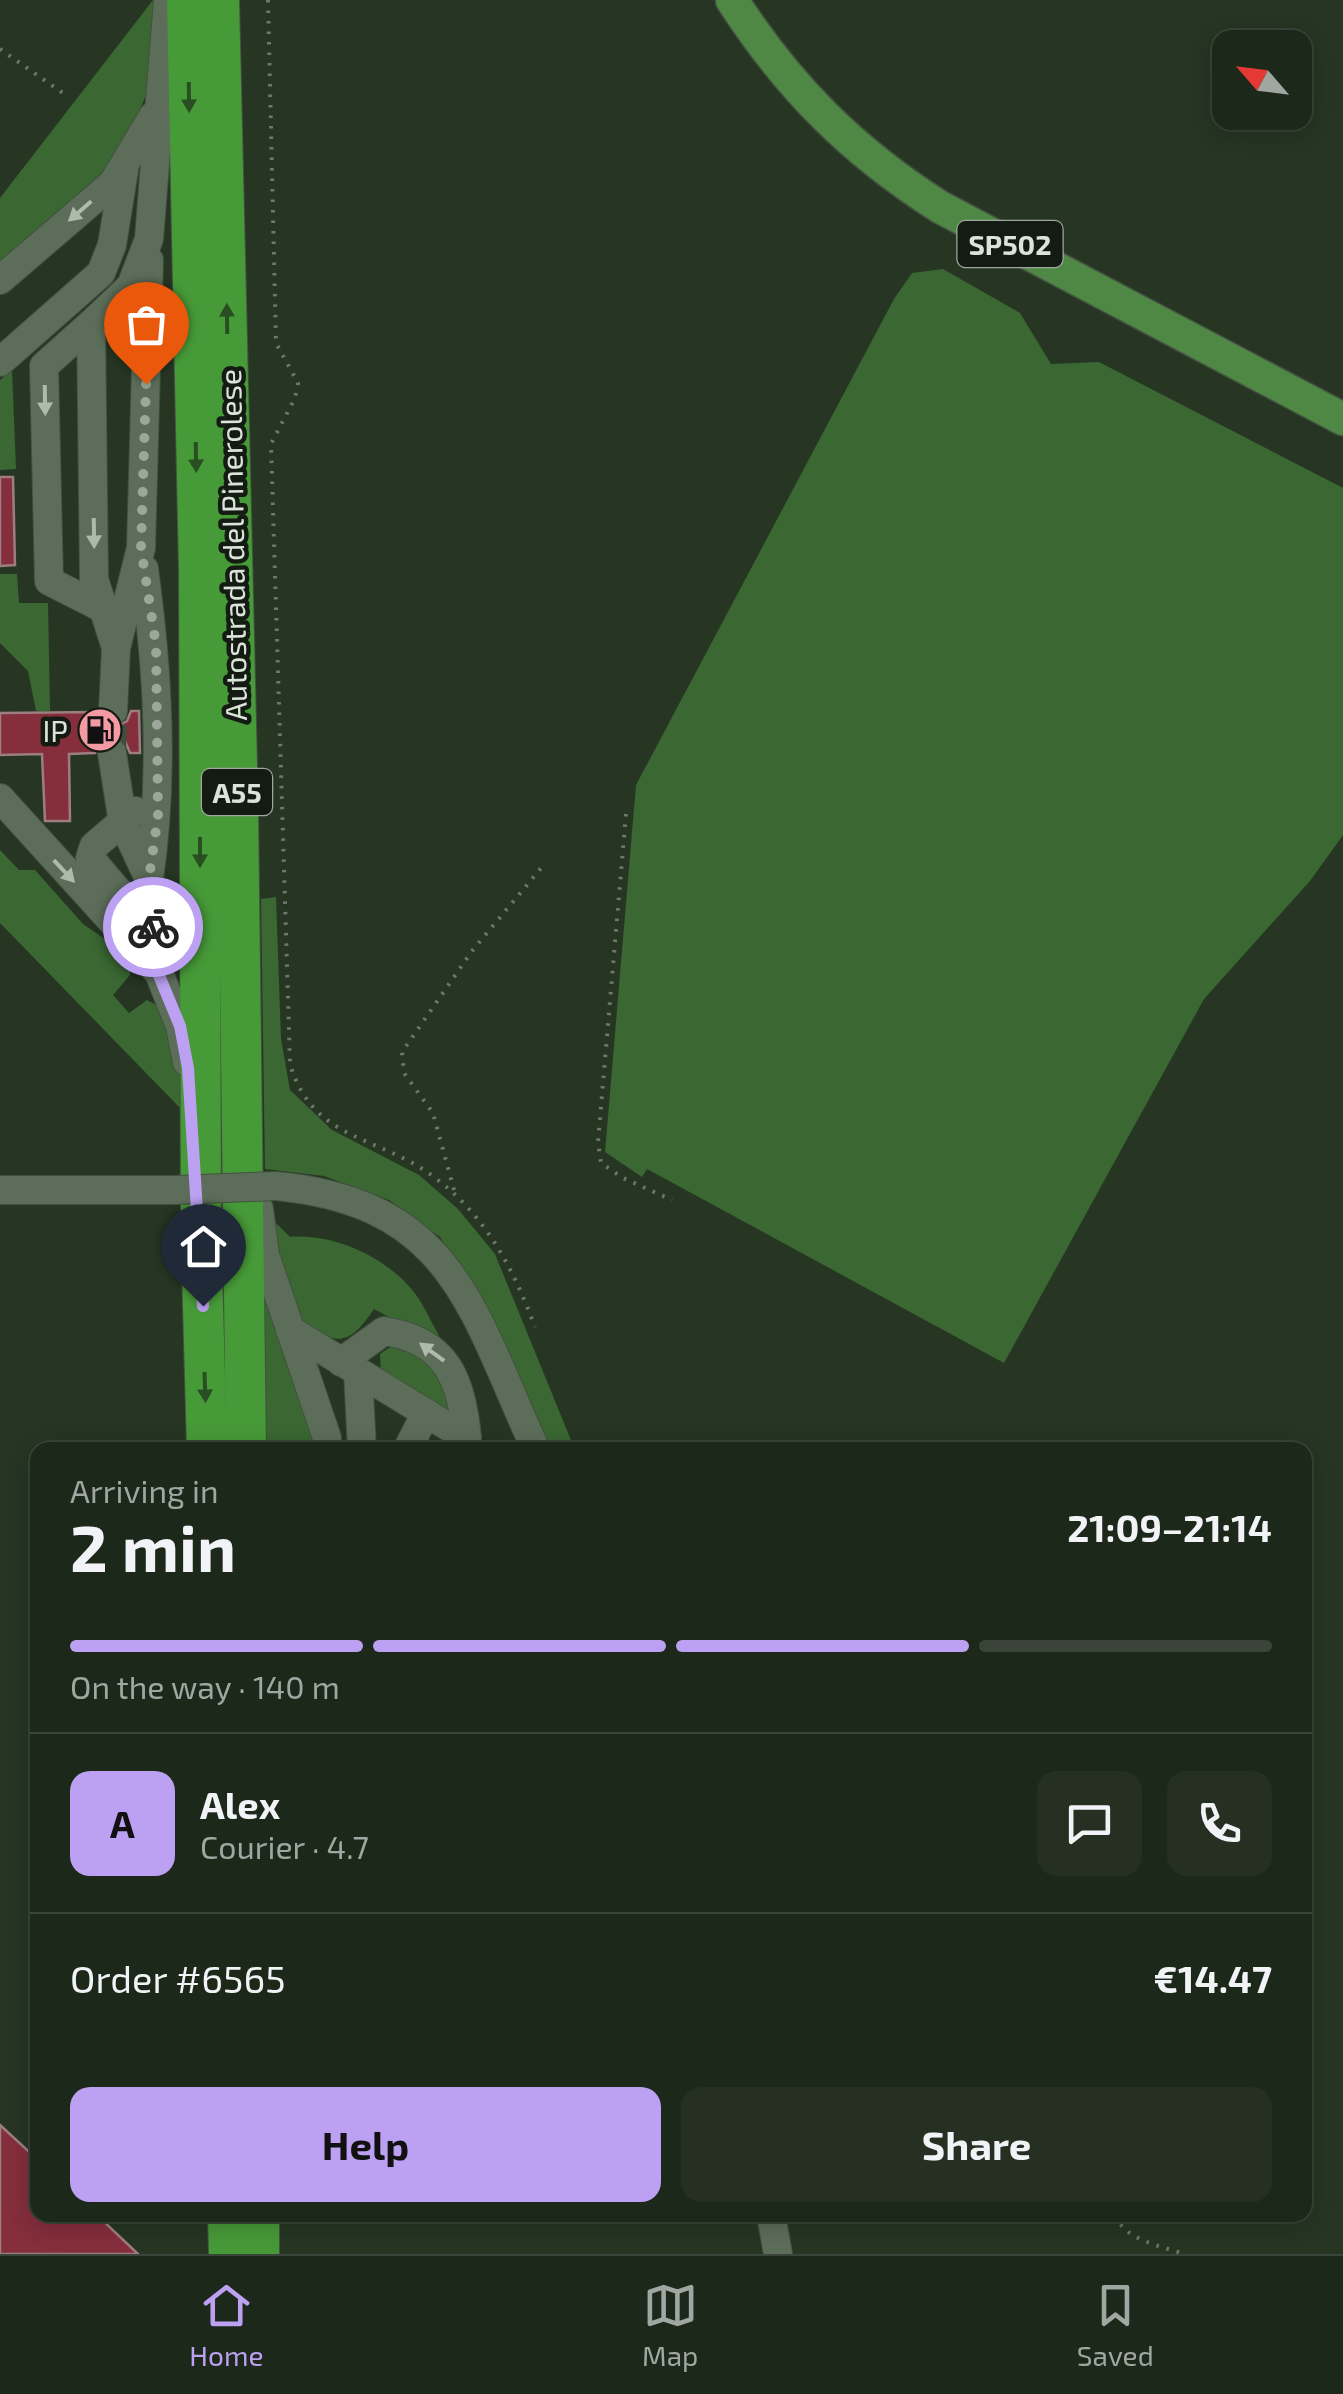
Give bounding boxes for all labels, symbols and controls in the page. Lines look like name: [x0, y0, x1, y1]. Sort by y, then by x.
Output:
north arrow: [1212, 30, 1312, 130]
map controls: [1212, 30, 1312, 130]
one-way arrow: [181, 82, 197, 114]
one-way arrow: [68, 200, 93, 221]
road number: SP502: [958, 221, 1062, 267]
pin: [104, 282, 189, 385]
icon: bag: [119, 297, 174, 352]
one-way arrow: [218, 303, 234, 335]
street label: Autostrada del Pinerolese: [211, 369, 253, 721]
one-way arrow: [37, 385, 53, 417]
one-way arrow: [189, 442, 205, 474]
one-way arrow: [86, 517, 102, 549]
fuel station icon: IP: [77, 707, 123, 753]
place label: IP: [42, 712, 68, 748]
road number: A55: [202, 769, 272, 815]
one-way arrow: [192, 837, 208, 869]
one-way arrow: [52, 859, 75, 883]
courier: [103, 877, 203, 977]
icon: bike: [126, 900, 181, 955]
pin: [161, 1204, 246, 1307]
icon: home: [176, 1219, 231, 1274]
one-way arrow: [419, 1343, 445, 1362]
one-way arrow: [198, 1372, 214, 1404]
text: Arriving in: [70, 1471, 219, 1509]
text: 21:09–21:14: [1067, 1504, 1272, 1550]
text: 2 min: [70, 1507, 236, 1585]
text: On the way · 140 m: [70, 1667, 340, 1705]
button: chat: [1037, 1771, 1142, 1876]
button: phone: [1167, 1771, 1272, 1876]
text: Alex: [200, 1781, 280, 1827]
text: A: [110, 1800, 135, 1846]
text: Courier · 4.7: [200, 1827, 369, 1865]
text: Order #6565: [70, 1955, 286, 2001]
text: €14.47: [1154, 1955, 1272, 2001]
button: Help: [70, 2087, 661, 2202]
button: Share: [681, 2087, 1272, 2202]
tab: Home: [189, 2278, 263, 2372]
tab: Map: [642, 2278, 698, 2372]
tab: Saved: [1077, 2278, 1154, 2372]

